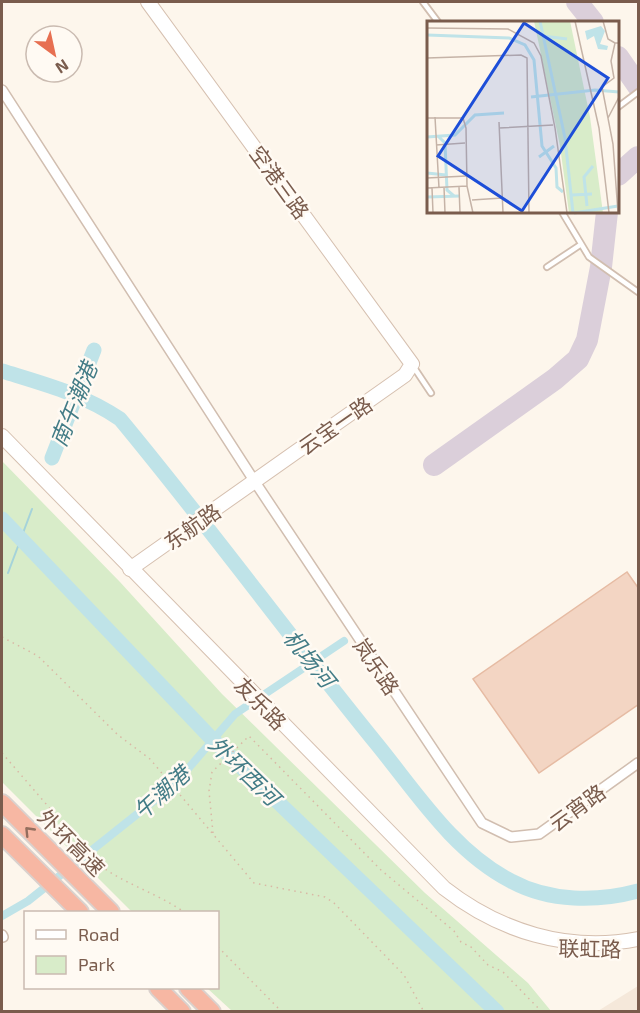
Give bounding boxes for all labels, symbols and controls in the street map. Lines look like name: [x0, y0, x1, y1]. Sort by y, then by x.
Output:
inset map: [427, 21, 619, 213]
north arrow: [24, 24, 84, 84]
text: N: [52, 56, 72, 78]
street label: 空港三路: [245, 141, 315, 223]
water label: 南午潮港: [44, 356, 103, 450]
street label: 云宝一路: [293, 391, 377, 459]
street label: 东航路: [159, 498, 225, 554]
water label: 机场河: [279, 624, 343, 695]
street label: 岚乐路: [349, 633, 405, 699]
street label: 友乐路: [230, 672, 292, 734]
water label: 外环西河: [204, 730, 289, 813]
water label: 午潮港: [128, 758, 196, 824]
street label: 云宵路: [544, 778, 610, 836]
street label: 外环高速: [33, 803, 111, 881]
one-way arrow: [25, 827, 36, 837]
legend: [24, 911, 219, 989]
text: Road: [78, 923, 119, 945]
street label: 联虹路: [558, 935, 622, 961]
text: Park: [78, 953, 115, 975]

